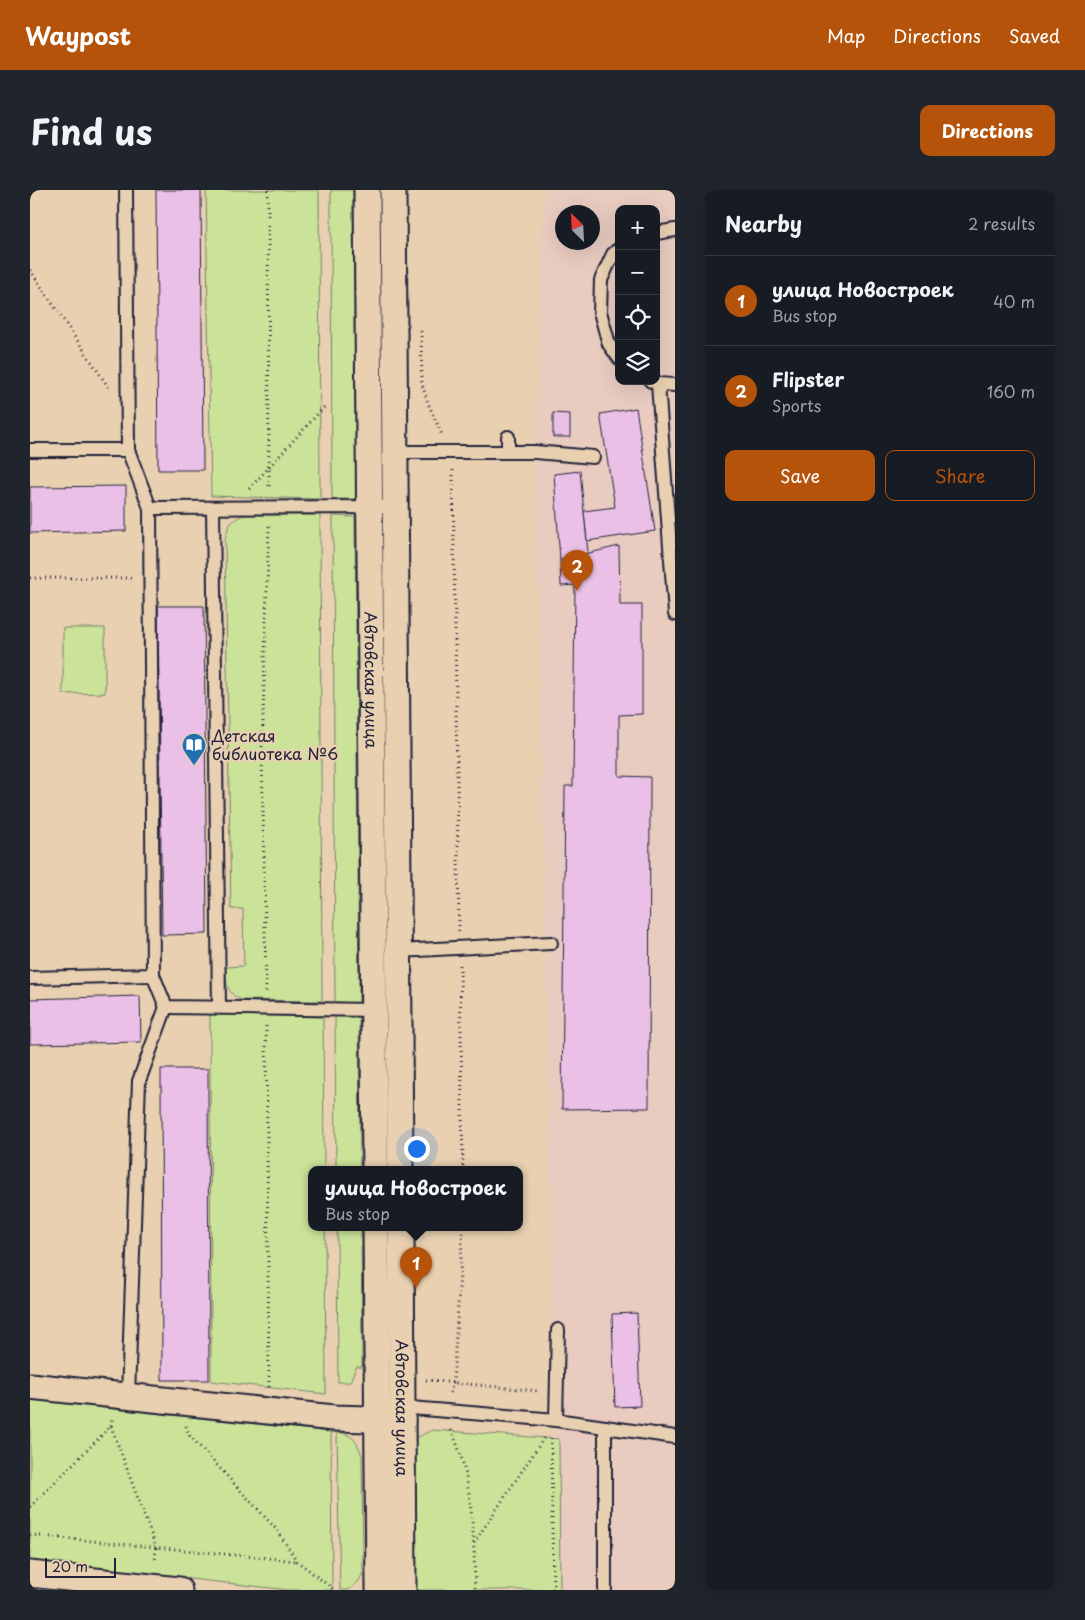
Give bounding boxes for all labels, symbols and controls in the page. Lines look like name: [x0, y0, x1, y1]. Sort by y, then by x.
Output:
text: Waypost: [25, 17, 131, 53]
text: Map: [827, 22, 865, 49]
text: Directions: [893, 22, 981, 49]
text: Saved: [1009, 22, 1060, 49]
text: Find us: [30, 104, 152, 157]
button: Directions: [920, 105, 1055, 156]
north arrow: [555, 205, 600, 250]
map controls: [615, 205, 660, 385]
button: +: [615, 205, 660, 250]
text: Nearby: [725, 207, 802, 239]
text: 2 results: [968, 211, 1035, 235]
button: −: [615, 250, 660, 295]
text: улица Новостроек: [772, 275, 954, 303]
text: 1: [737, 289, 745, 313]
text: 40 m: [993, 289, 1035, 313]
button: locate: [615, 295, 660, 340]
text: Bus stop: [772, 303, 837, 327]
button: layers: [615, 340, 660, 385]
text: Flipster: [772, 365, 844, 393]
text: 2: [735, 379, 747, 403]
text: 160 m: [987, 379, 1035, 403]
text: Sports: [772, 393, 821, 417]
button: Save: [725, 450, 875, 501]
button: Share: [885, 450, 1035, 501]
pin: 2: [561, 550, 593, 591]
street label: Автовская улица: [359, 611, 385, 749]
place label: Детская библиотека №6: [211, 723, 338, 765]
library icon: Детская библиотека №6: [181, 732, 207, 766]
your location: [404, 1136, 430, 1162]
popup: [308, 1166, 523, 1231]
text: улица Новостроек: [325, 1173, 506, 1201]
text: Bus stop: [325, 1201, 390, 1225]
pin: 1: [400, 1247, 432, 1288]
street label: Автовская улица: [391, 1339, 415, 1477]
scale bar: [45, 1555, 116, 1578]
text: 20 m: [52, 1556, 88, 1577]

